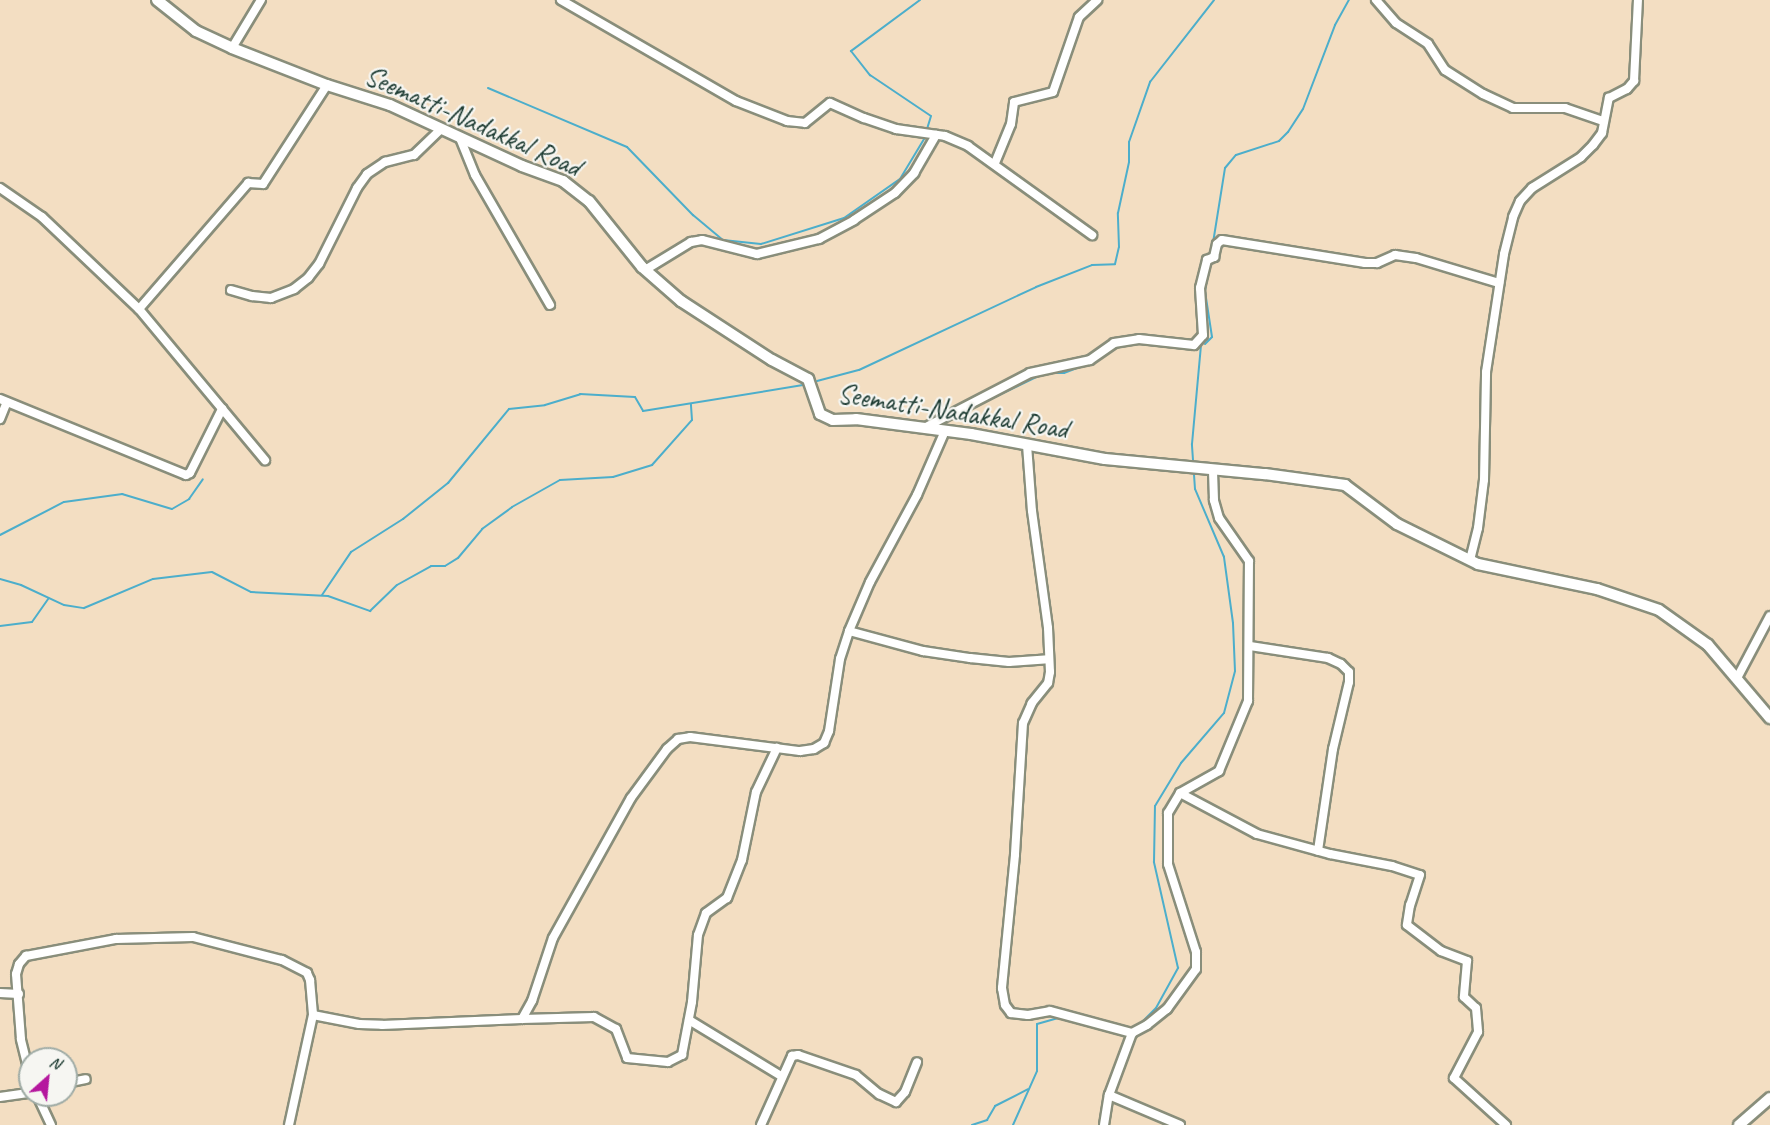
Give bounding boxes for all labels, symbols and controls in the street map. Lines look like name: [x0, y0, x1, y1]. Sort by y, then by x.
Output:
street label: Seematti-Nadakkal Road: [360, 58, 586, 184]
street label: Seematti-Nadakkal Road: [835, 376, 1071, 446]
north arrow: [18, 1047, 78, 1107]
text: N: [46, 1052, 64, 1074]

